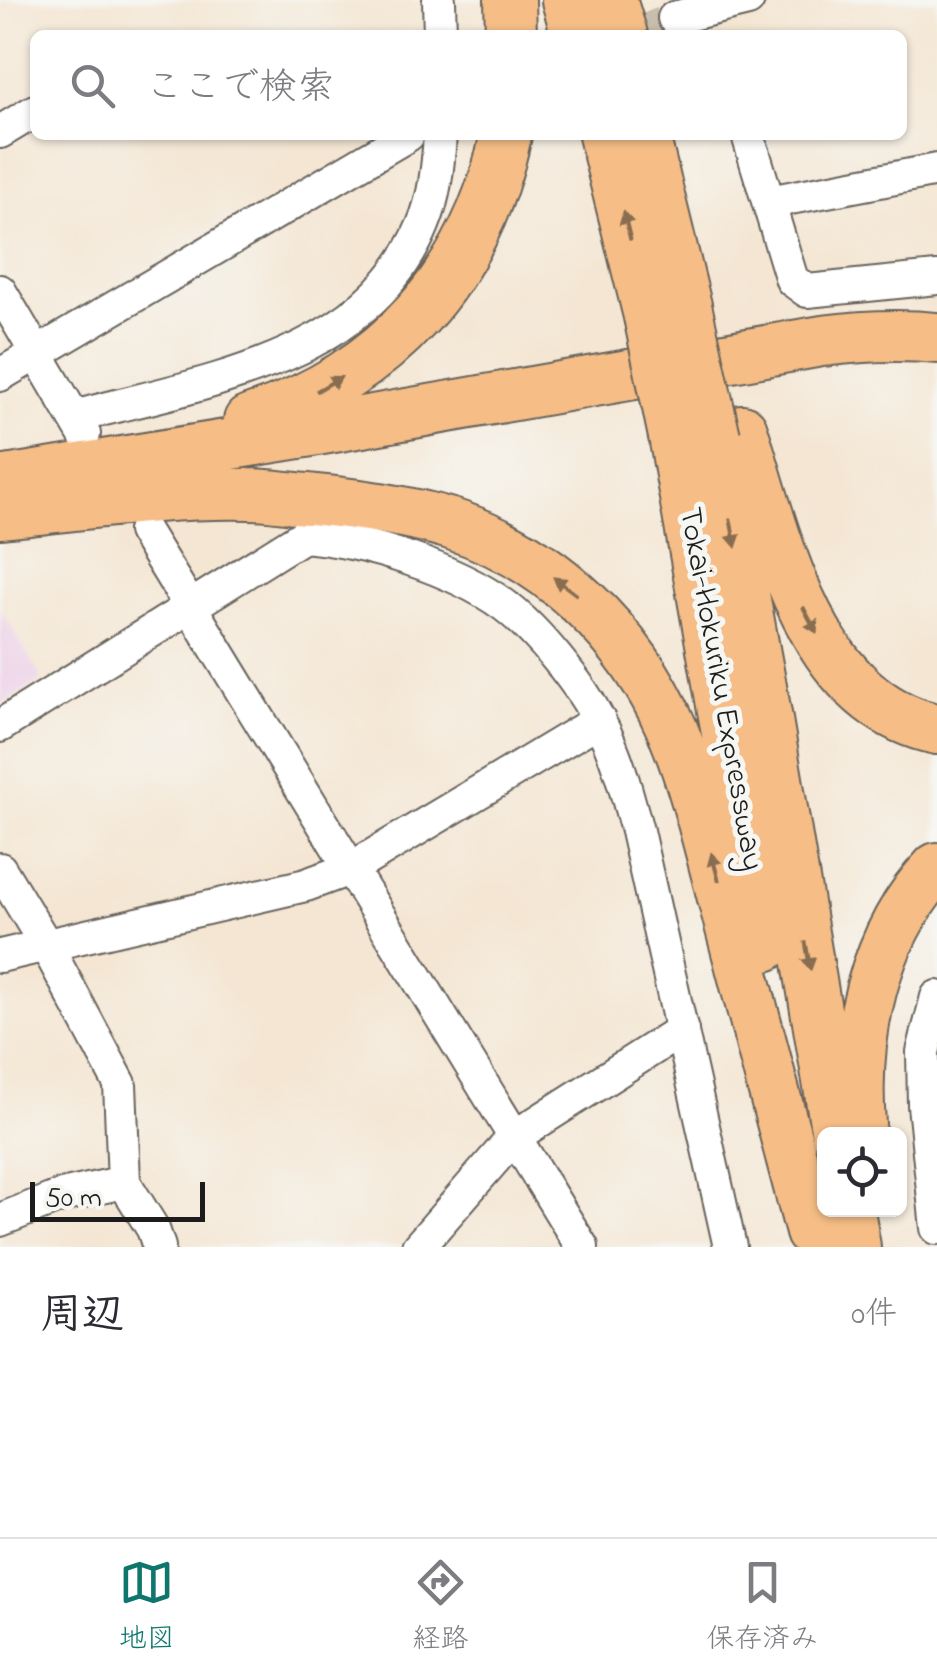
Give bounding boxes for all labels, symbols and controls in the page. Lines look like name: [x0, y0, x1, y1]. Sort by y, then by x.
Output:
search box: [30, 30, 907, 140]
icon: search: [65, 58, 120, 113]
text: ここで検索: [145, 61, 335, 117]
one-way arrow: [619, 210, 634, 241]
one-way arrow: [315, 376, 343, 393]
street label: Tokai-Hokuriku Expressway: [665, 504, 775, 874]
one-way arrow: [726, 518, 741, 549]
one-way arrow: [552, 577, 578, 597]
one-way arrow: [801, 606, 818, 635]
one-way arrow: [706, 851, 722, 882]
one-way arrow: [800, 941, 816, 973]
map controls: [817, 1127, 907, 1217]
button: locate: [817, 1127, 907, 1217]
scale bar: [30, 1177, 205, 1222]
text: 50 m: [45, 1179, 102, 1220]
text: 周辺: [40, 1286, 124, 1347]
text: 0件: [851, 1292, 897, 1339]
tab: 地図: [119, 1555, 175, 1661]
tab: 経路: [412, 1555, 468, 1661]
tab: 保存済み: [706, 1555, 818, 1661]

